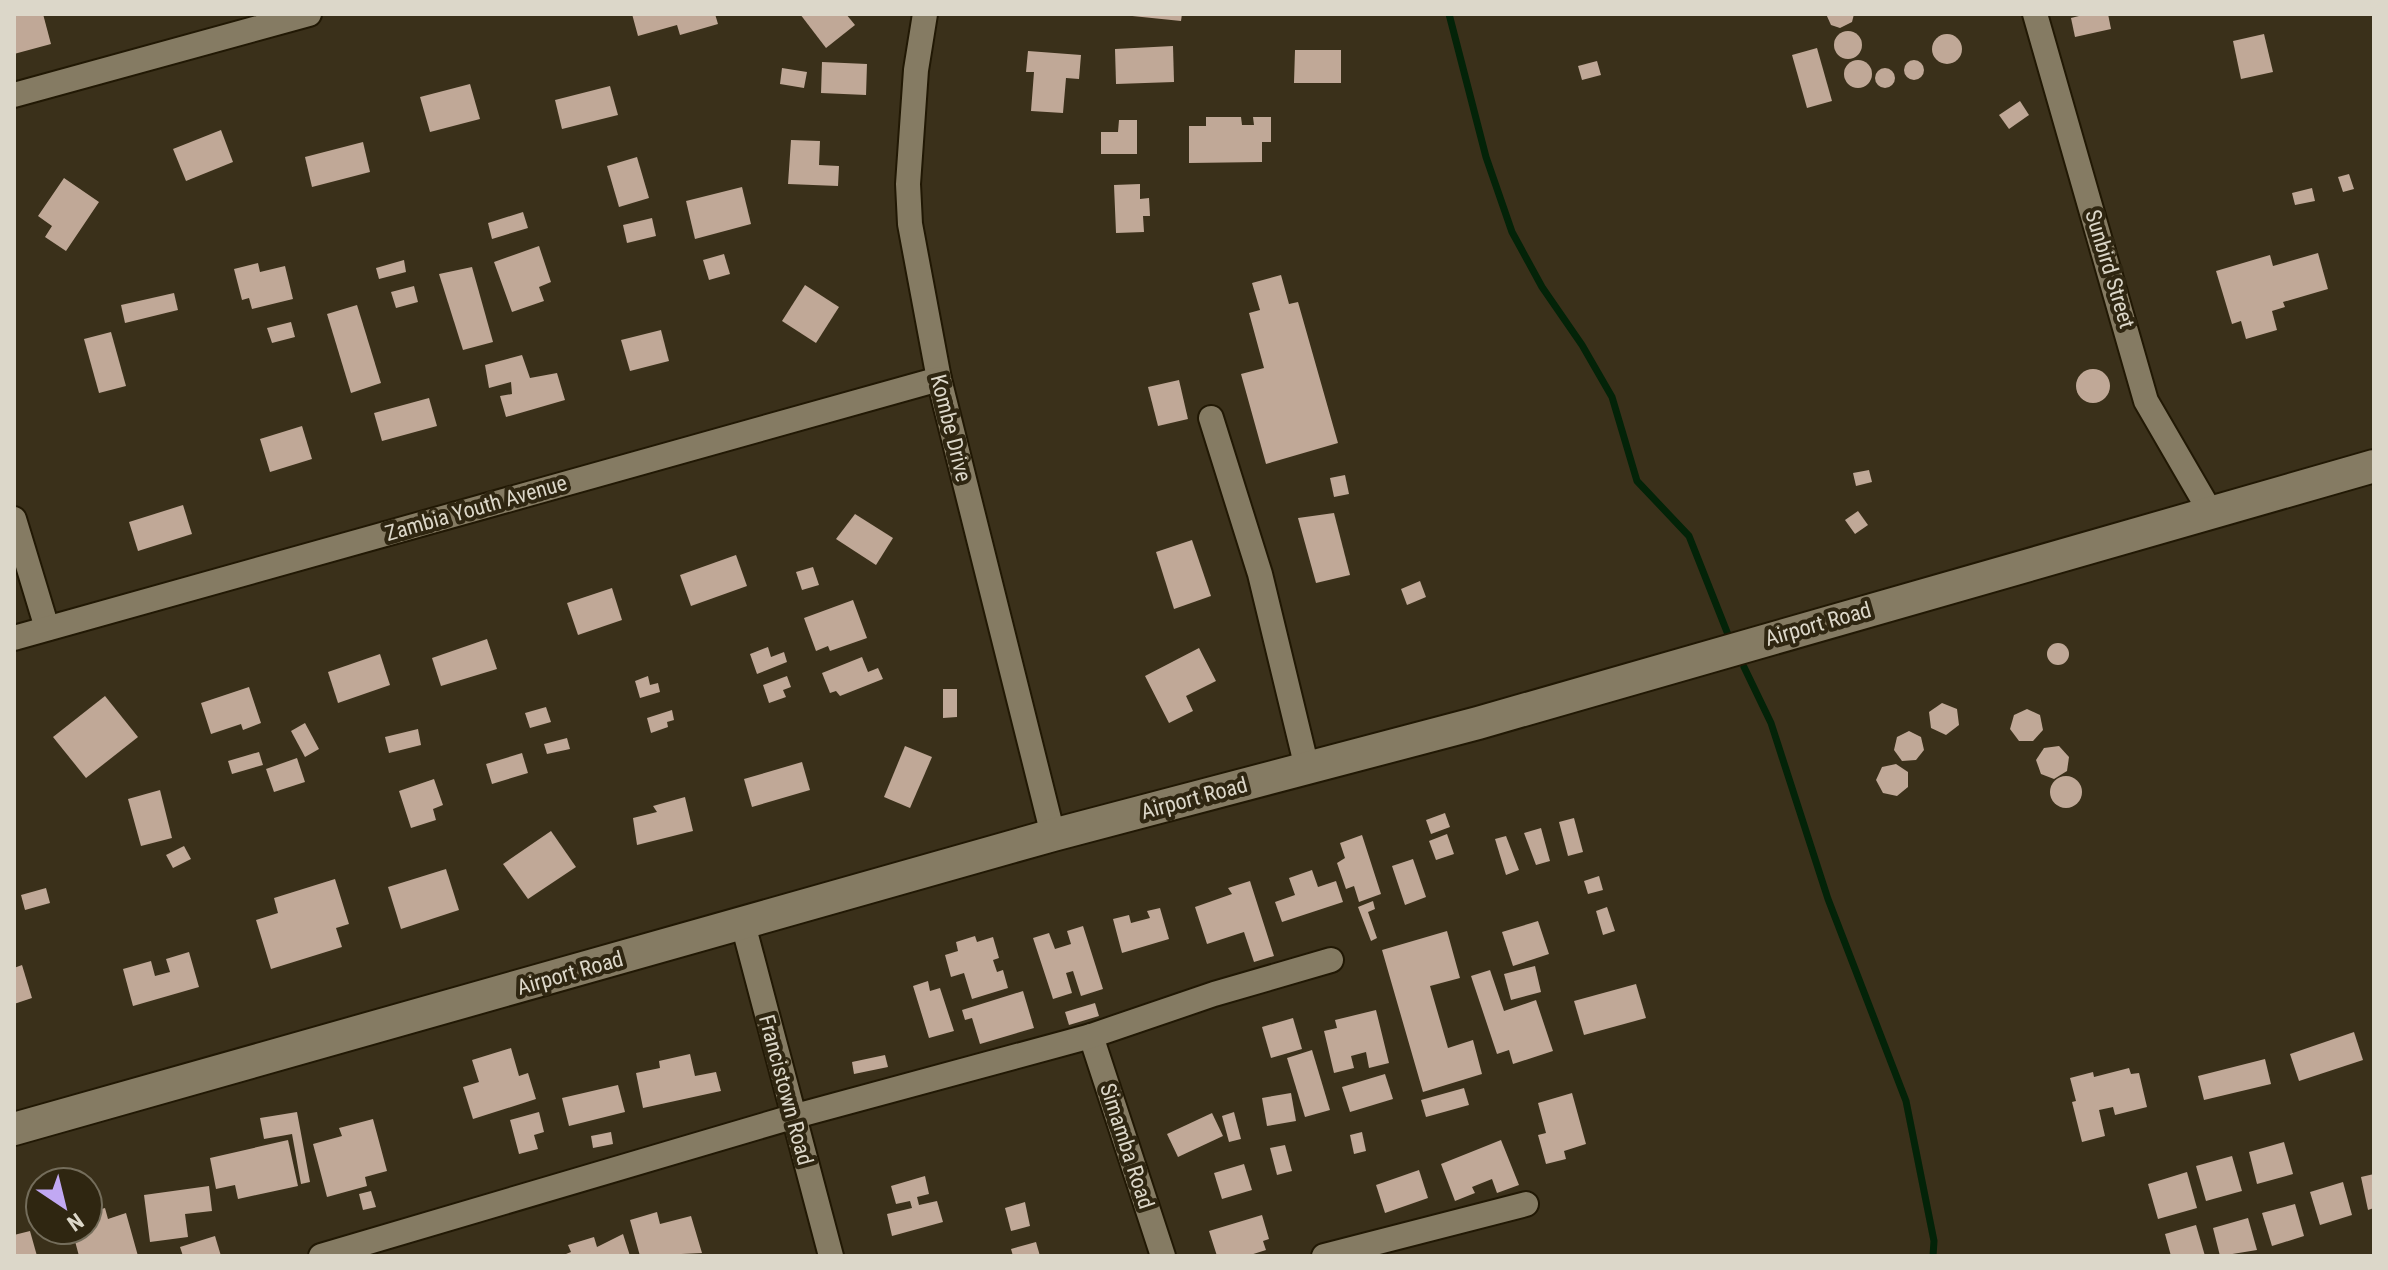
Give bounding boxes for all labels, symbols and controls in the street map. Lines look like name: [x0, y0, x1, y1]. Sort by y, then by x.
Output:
street label: Sunbird Street: [2080, 207, 2140, 331]
street label: Kombe Drive: [926, 372, 976, 484]
street label: Zambia Youth Avenue: [382, 470, 570, 546]
street label: Airport Road: [1762, 597, 1874, 651]
street label: Airport Road: [1138, 772, 1250, 824]
street label: Airport Road: [514, 946, 626, 1000]
street label: Francistown Road: [754, 1012, 818, 1168]
street label: Simamba Road: [1095, 1080, 1159, 1212]
north arrow: [24, 1166, 104, 1246]
text: N: [62, 1208, 88, 1236]

